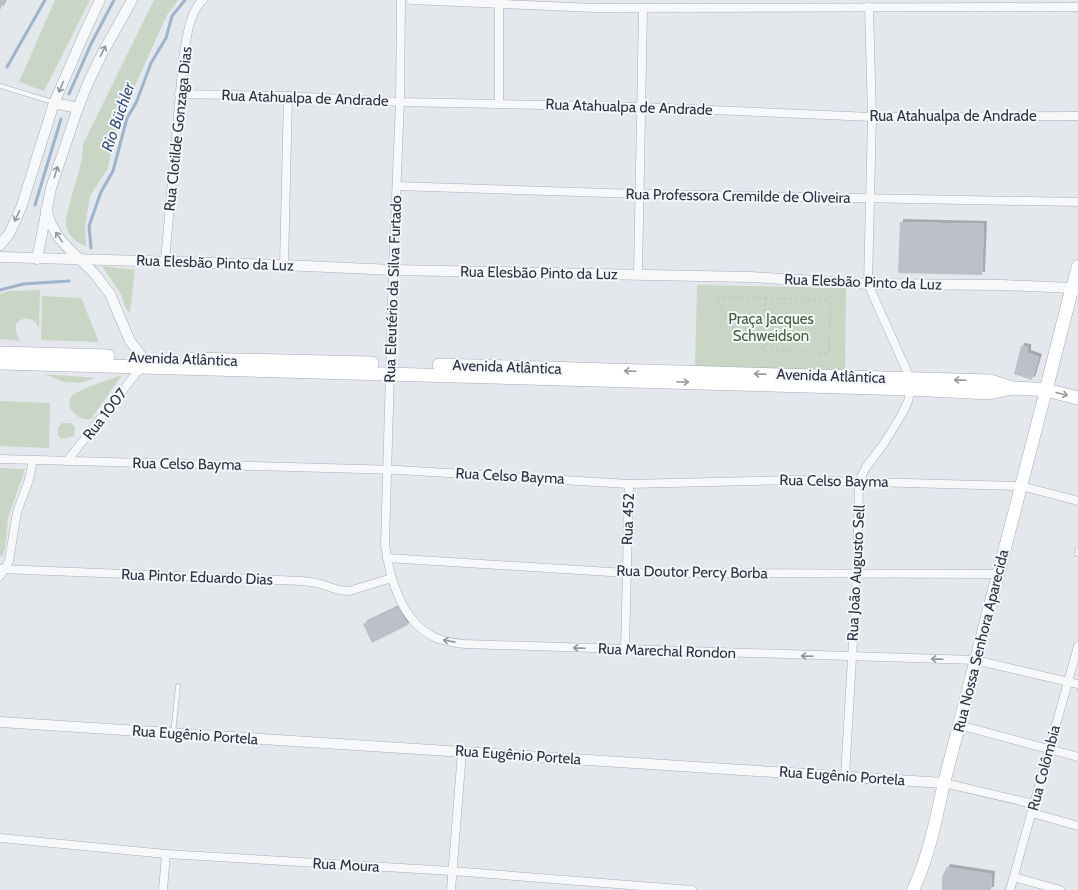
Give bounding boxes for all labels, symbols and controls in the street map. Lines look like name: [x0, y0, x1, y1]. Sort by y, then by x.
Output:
one-way arrow: [100, 45, 108, 57]
street label: Rua Clotilde Gonzaga Dias: [160, 46, 196, 212]
water label: Rio Büchler: [97, 79, 139, 154]
one-way arrow: [57, 80, 64, 92]
street label: Rua Atahualpa de Andrade: [221, 86, 389, 110]
street label: Rua Atahualpa de Andrade: [545, 95, 713, 119]
street label: Rua Atahualpa de Andrade: [869, 107, 1037, 125]
one-way arrow: [53, 166, 60, 179]
street label: Rua Professora Cremilde de Oliveira: [625, 185, 851, 207]
street label: Rua Eleutério da Silva Furtado: [381, 195, 405, 383]
one-way arrow: [13, 209, 20, 221]
one-way arrow: [55, 231, 63, 243]
street label: Rua Elesbão Pinto da Luz: [136, 251, 294, 275]
street label: Rua Elesbão Pinto da Luz: [460, 263, 618, 283]
street label: Rua Elesbão Pinto da Luz: [784, 270, 942, 294]
park label: Praça Jacques Schweidson: [728, 310, 814, 345]
street label: Avenida Atlântica: [128, 348, 239, 370]
street label: Avenida Atlântica: [452, 356, 563, 378]
street label: Avenida Atlântica: [776, 365, 887, 387]
one-way arrow: [624, 367, 637, 374]
one-way arrow: [754, 370, 767, 378]
one-way arrow: [954, 376, 967, 384]
one-way arrow: [676, 378, 689, 385]
street label: Rua 1007: [79, 384, 131, 443]
one-way arrow: [1055, 391, 1068, 399]
street label: Rua Celso Bayma: [132, 454, 243, 474]
street label: Rua Celso Bayma: [455, 464, 566, 488]
street label: Rua Celso Bayma: [779, 471, 890, 491]
street label: Rua 452: [618, 493, 638, 545]
street label: Rua João Augusto Sell: [843, 504, 869, 642]
street label: Rua Nossa Senhora Aparecida: [950, 547, 1013, 734]
street label: Rua Doutor Percy Borba: [616, 562, 769, 582]
street label: Rua Pintor Eduardo Dias: [121, 565, 273, 589]
one-way arrow: [443, 637, 456, 645]
street label: Rua Marechal Rondon: [598, 640, 736, 662]
one-way arrow: [573, 644, 586, 652]
one-way arrow: [801, 652, 814, 659]
one-way arrow: [930, 656, 943, 663]
street label: Rua Eugênio Portela: [131, 722, 259, 748]
street label: Rua Colômbia: [1024, 722, 1064, 813]
street label: Rua Eugênio Portela: [454, 742, 582, 768]
street label: Rua Eugênio Portela: [778, 763, 906, 789]
street label: Rua Moura: [312, 854, 381, 876]

